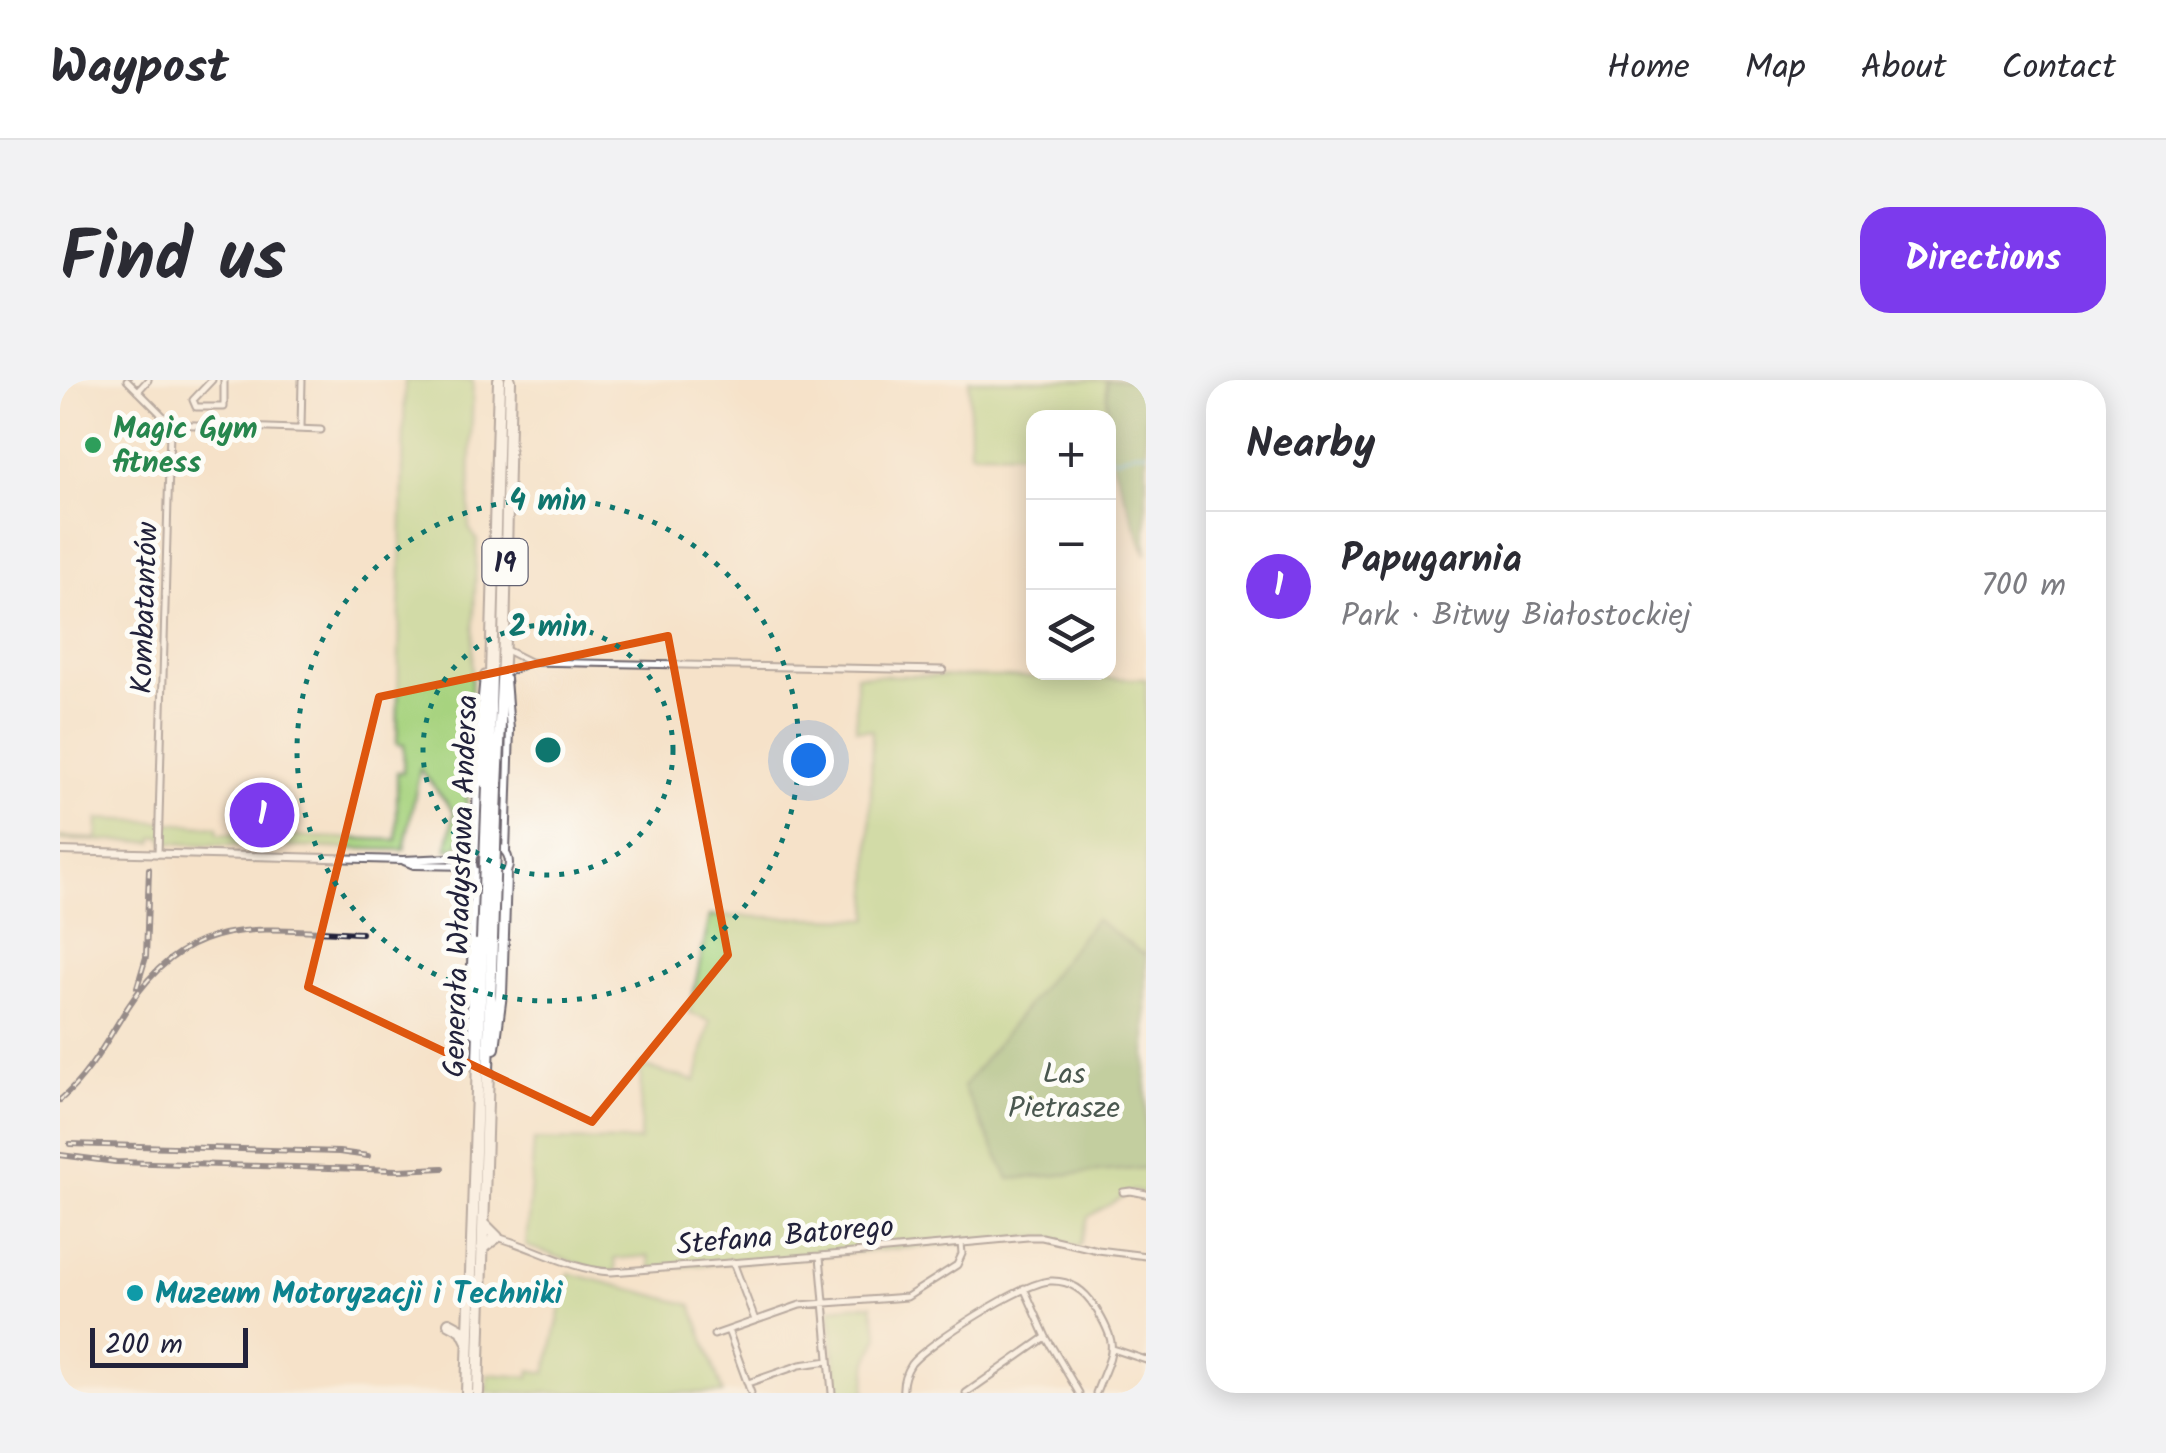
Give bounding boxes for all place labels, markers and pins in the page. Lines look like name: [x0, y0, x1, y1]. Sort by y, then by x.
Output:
place label: Magic Gym fitness: [112, 406, 258, 488]
marker: Magic Gym fitness: [82, 434, 104, 456]
centre of rings: [530, 732, 566, 768]
pin: 1: [230, 778, 294, 852]
place label: Muzeum Motoryzacji i Techniki: [155, 1271, 564, 1319]
marker: Muzeum Motoryzacji i Techniki: [124, 1282, 146, 1304]

